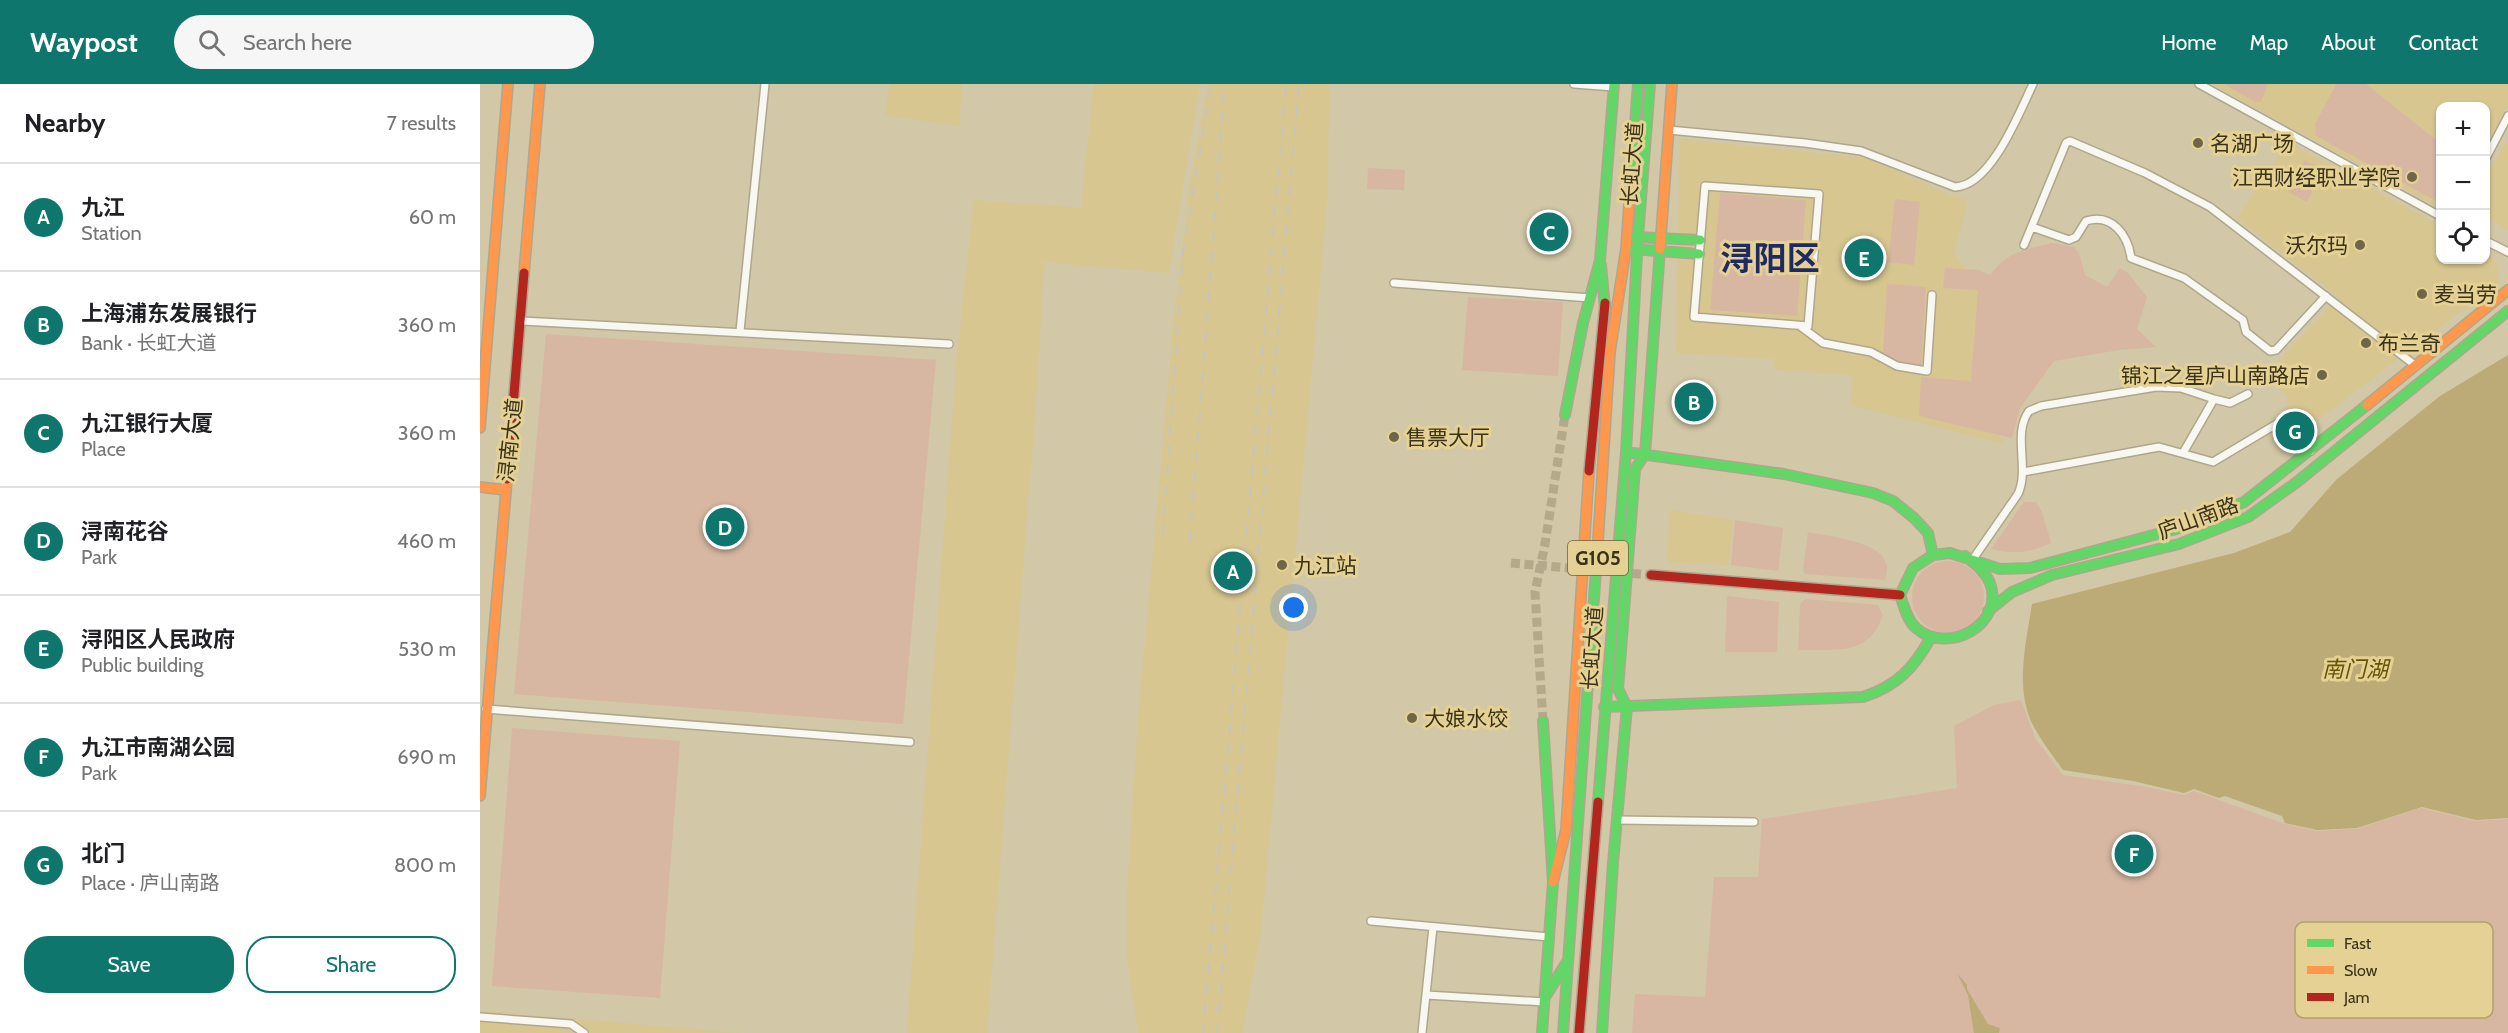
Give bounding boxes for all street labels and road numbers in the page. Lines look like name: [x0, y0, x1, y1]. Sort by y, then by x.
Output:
street label: 长虹大道: [1617, 121, 1647, 207]
street label: 浔南大道: [493, 397, 527, 483]
street label: 庐山南路: [2154, 492, 2242, 544]
road number: G105: [1568, 541, 1628, 575]
street label: 长虹大道: [1577, 605, 1607, 691]

